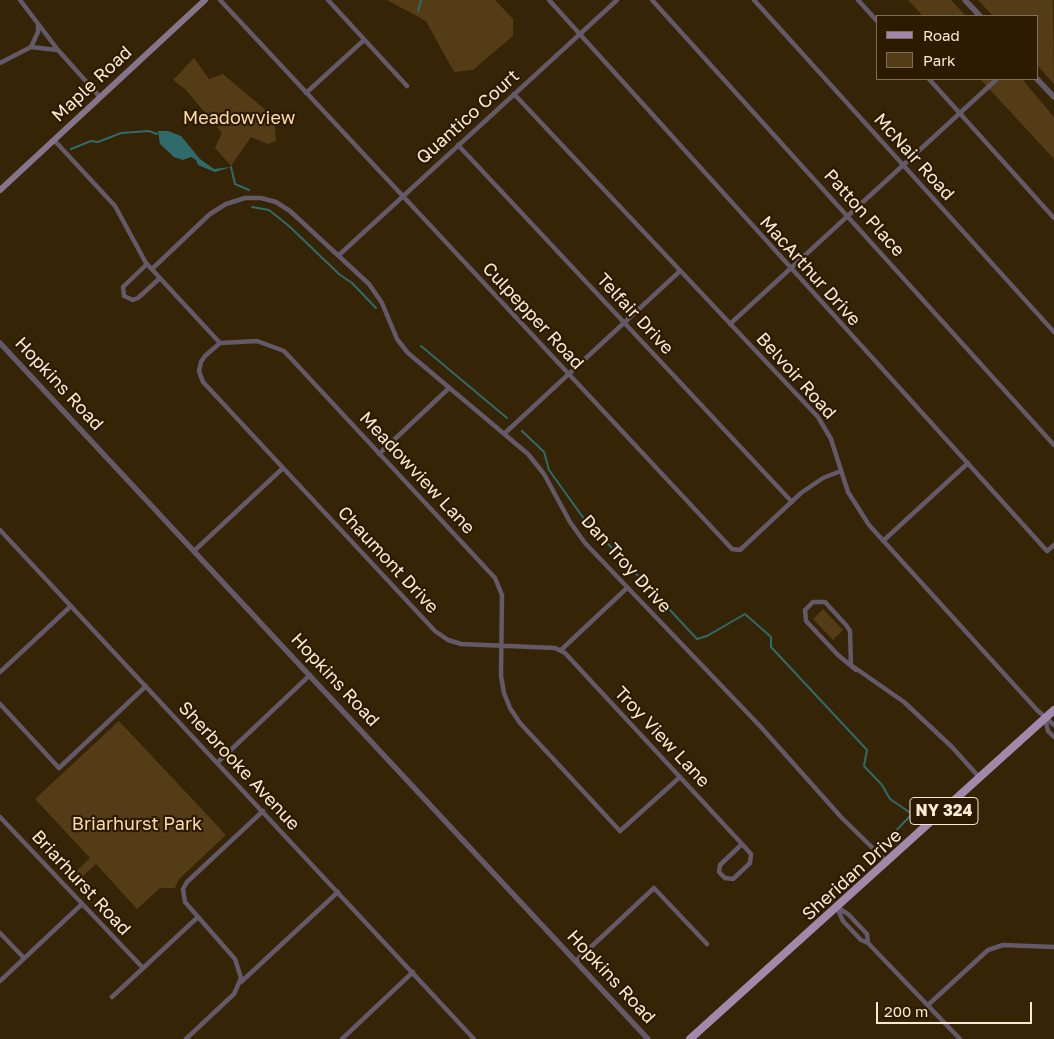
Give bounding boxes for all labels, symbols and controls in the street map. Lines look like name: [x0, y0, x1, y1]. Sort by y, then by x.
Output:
legend: [876, 15, 1039, 80]
text: Road: [923, 26, 960, 44]
street label: Maple Road: [48, 42, 136, 126]
text: Park: [923, 51, 955, 69]
street label: Quantico Court: [412, 65, 524, 169]
park label: Meadowview: [183, 107, 295, 129]
street label: McNair Road: [869, 109, 959, 205]
street label: Patton Place: [819, 165, 909, 261]
street label: MacArthur Drive: [755, 212, 865, 330]
street label: Culpepper Road: [478, 258, 588, 374]
street label: Telfair Drive: [592, 269, 678, 359]
street label: Belvoir Road: [752, 328, 840, 424]
street label: Hopkins Road: [10, 333, 108, 435]
street label: Meadowview Lane: [355, 407, 479, 539]
street label: Chaumont Drive: [333, 502, 443, 618]
street label: Dan Troy Drive: [576, 511, 676, 617]
street label: Hopkins Road: [286, 629, 384, 731]
street label: Troy View Lane: [610, 682, 714, 792]
street label: Sherbrooke Avenue: [174, 697, 304, 835]
road number: NY 324: [910, 798, 978, 824]
park label: Briarhurst Park: [72, 813, 202, 835]
street label: Sheridan Drive: [798, 825, 906, 925]
street label: Briarhurst Road: [27, 826, 135, 940]
street label: Hopkins Road: [562, 926, 660, 1028]
scale bar: [879, 992, 1035, 1024]
text: 200 m: [884, 1002, 928, 1020]

